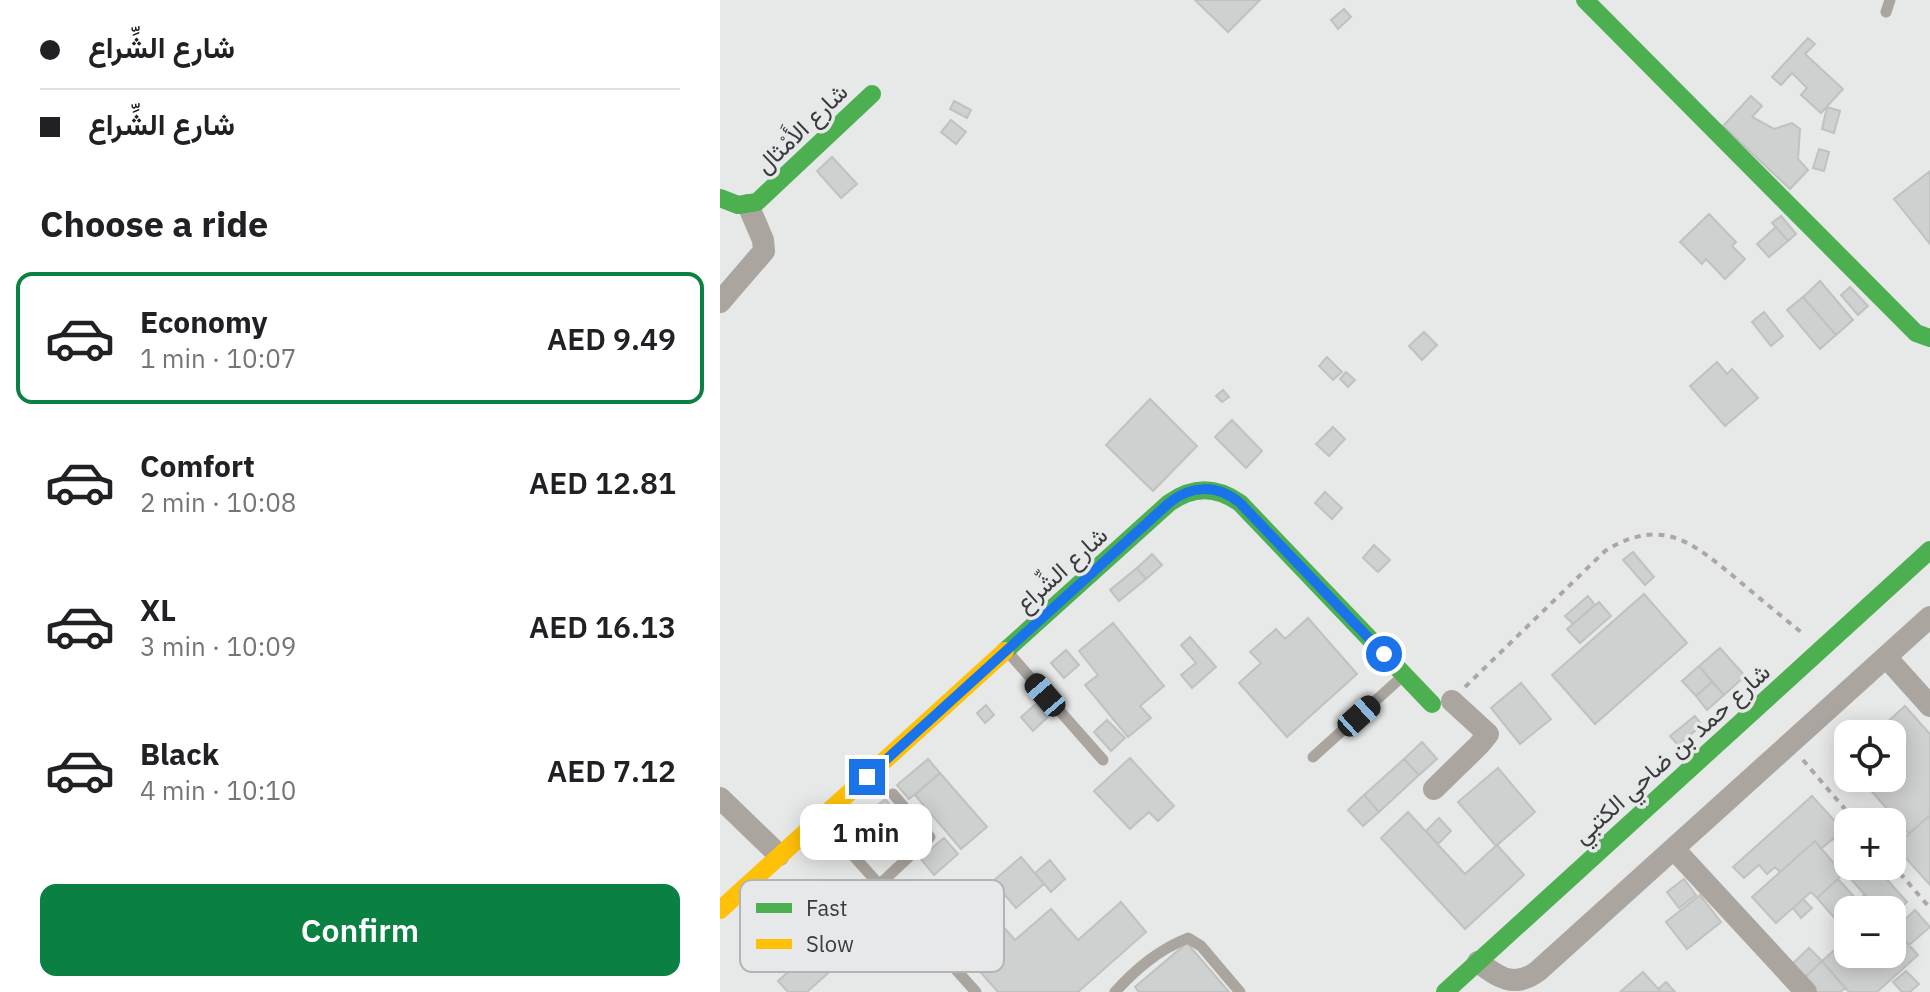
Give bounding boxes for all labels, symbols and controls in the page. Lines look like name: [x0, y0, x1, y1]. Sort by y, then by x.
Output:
text: شارع الشِّراع: [88, 27, 235, 66]
street label: شارع الأَمْثال: [748, 76, 855, 181]
text: شارع الشِّراع: [88, 104, 235, 143]
text: Choose a ride: [40, 200, 268, 247]
icon: car: [44, 302, 116, 374]
text: Economy: [140, 302, 268, 341]
text: AED 9.49: [547, 319, 676, 358]
text: 1 min · 10:07: [140, 341, 296, 375]
icon: car: [44, 446, 116, 518]
text: Comfort: [140, 446, 255, 485]
text: AED 12.81: [529, 463, 676, 502]
text: 2 min · 10:08: [140, 485, 296, 519]
street label: شارع الشِّراع: [1008, 519, 1115, 620]
icon: car: [44, 590, 116, 662]
text: XL: [140, 590, 176, 629]
text: AED 16.13: [529, 607, 676, 646]
text: 3 min · 10:09: [140, 629, 296, 663]
route start: [1366, 636, 1402, 672]
street label: شارع حمد بن ضاحي الكتبي: [1565, 656, 1779, 853]
car: [1020, 669, 1070, 721]
car: [1333, 691, 1385, 741]
map controls: [1834, 720, 1906, 968]
button: locate: [1834, 720, 1906, 792]
icon: car: [44, 734, 116, 806]
text: Black: [140, 734, 219, 773]
text: AED 7.12: [547, 751, 676, 790]
route end: [849, 759, 885, 795]
text: 4 min · 10:10: [140, 773, 296, 807]
callout: 1 min: [801, 805, 933, 861]
button: +: [1834, 808, 1906, 880]
text: 1 min: [832, 815, 900, 849]
legend: [740, 880, 1004, 972]
button: Confirm: [40, 884, 680, 976]
text: Fast: [806, 893, 847, 922]
button: −: [1834, 896, 1906, 968]
text: Slow: [806, 929, 854, 958]

